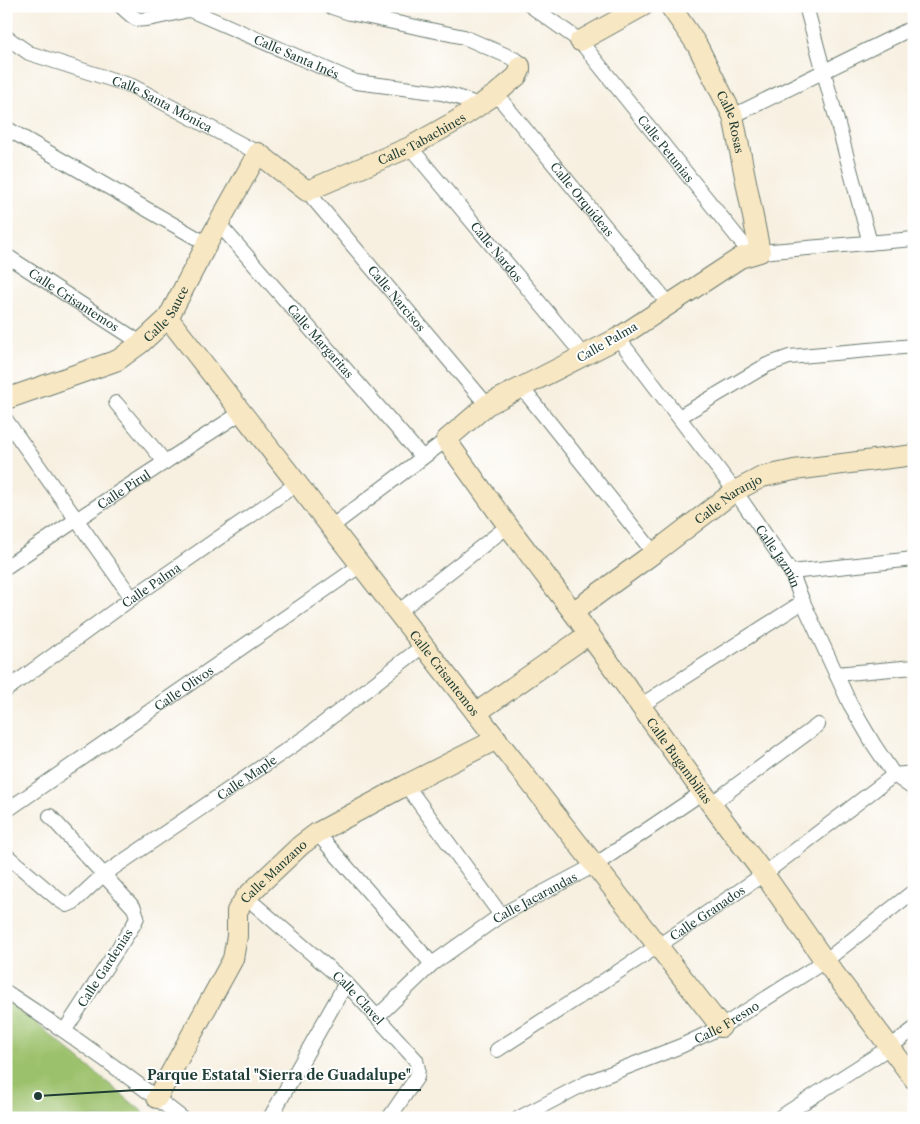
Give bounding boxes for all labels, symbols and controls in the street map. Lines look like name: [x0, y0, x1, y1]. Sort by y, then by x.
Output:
street label: Calle Santa Inés: [252, 31, 342, 81]
street label: Calle Santa Mónica: [110, 73, 216, 135]
street label: Calle Rosas: [714, 88, 748, 154]
street label: Calle Tabachines: [375, 109, 468, 167]
street label: Calle Petunias: [635, 112, 698, 185]
street label: Calle Orquídeas: [548, 159, 617, 239]
street label: Calle Nardos: [468, 218, 526, 285]
street label: Calle Narcisos: [365, 262, 429, 334]
street label: Calle Crisantemos: [26, 265, 122, 334]
street label: Calle Sauce: [140, 283, 191, 345]
street label: Calle Margaritas: [285, 301, 357, 381]
street label: Calle Palma: [574, 318, 641, 365]
street label: Calle Pirul: [94, 466, 153, 512]
street label: Calle Naranjo: [691, 471, 764, 527]
street label: Calle Jazmín: [753, 522, 804, 590]
street label: Calle Palma: [119, 559, 184, 611]
street label: Calle Crisantemos: [407, 627, 483, 719]
street label: Calle Olivos: [151, 662, 216, 714]
street label: Calle Bugambilias: [644, 715, 715, 806]
street label: Calle Maple: [214, 751, 279, 803]
street label: Calle Manzano: [237, 836, 309, 906]
street label: Calle Jacarandas: [489, 869, 579, 926]
street label: Calle Granados: [667, 882, 747, 943]
street label: Calle Gardenias: [74, 926, 136, 1010]
street label: Calle Clavel: [330, 968, 388, 1028]
street label: Calle Fresno: [692, 997, 762, 1046]
callout: Parque Estatal "Sierra de Guadalupe": [137, 1061, 421, 1090]
text: Parque Estatal "Sierra de Guadalupe": [147, 1066, 411, 1084]

